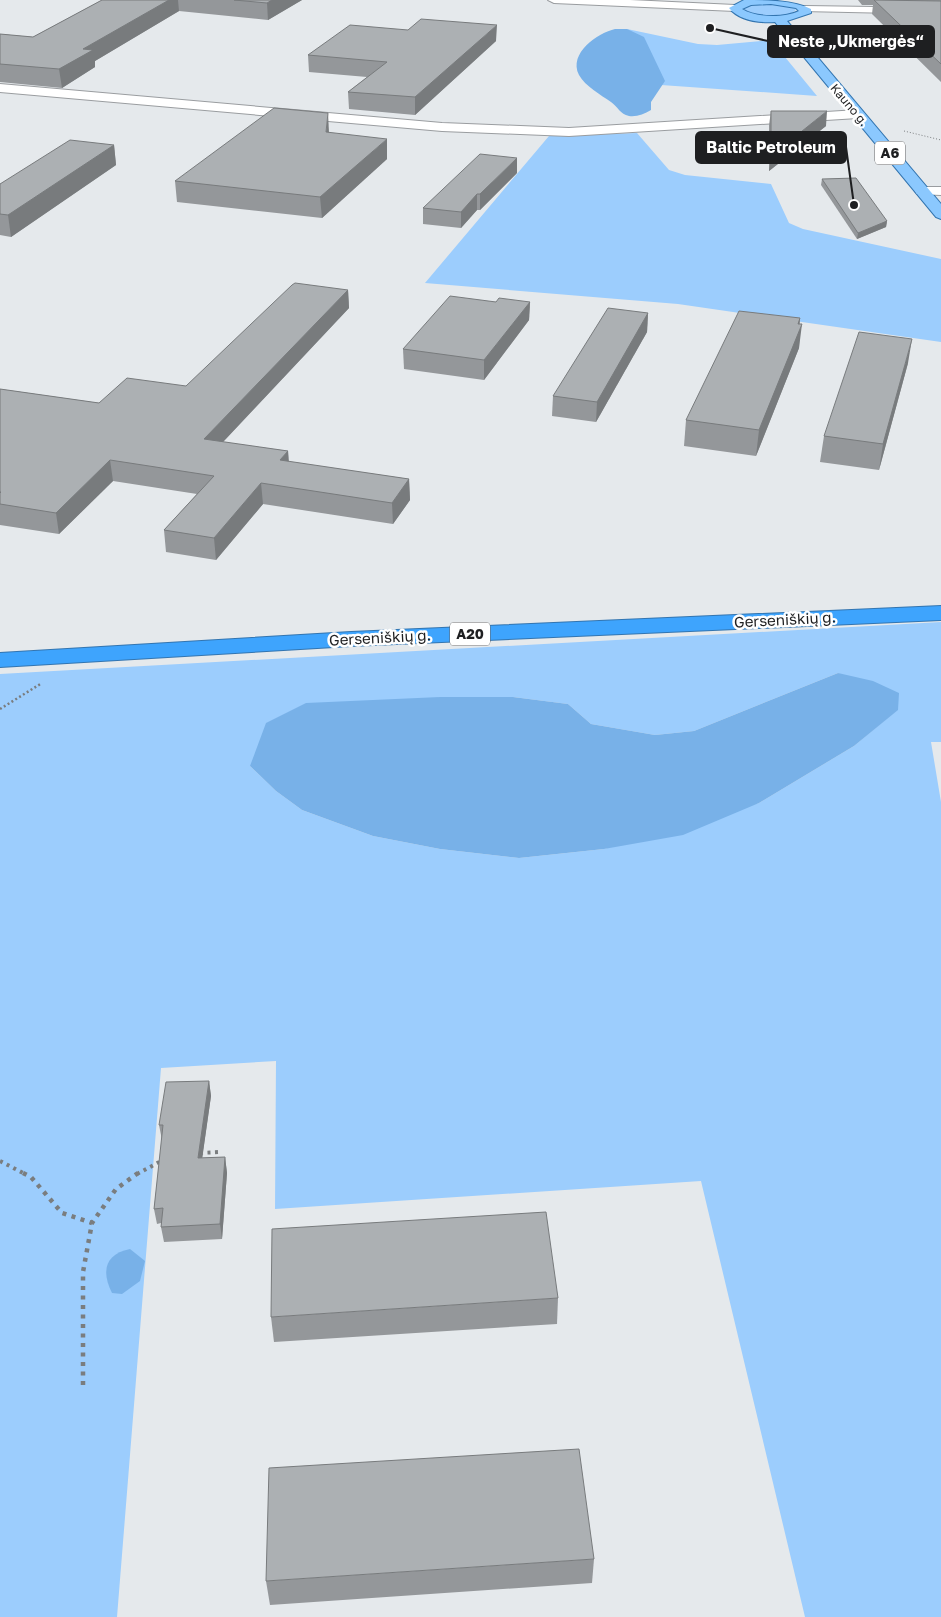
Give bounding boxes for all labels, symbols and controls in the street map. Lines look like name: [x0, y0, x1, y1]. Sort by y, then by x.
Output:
callout: Neste „Ukmergės“: [768, 26, 934, 57]
text: Neste „Ukmergės“: [778, 31, 924, 51]
street label: Kauno g.: [827, 80, 871, 129]
callout: Baltic Petroleum: [696, 132, 846, 163]
text: Baltic Petroleum: [706, 137, 836, 157]
road number: A6: [875, 142, 905, 164]
street label: Gerseniškių g.: [734, 607, 836, 631]
road number: A20: [450, 622, 490, 646]
street label: Gerseniškių g.: [329, 625, 431, 649]

